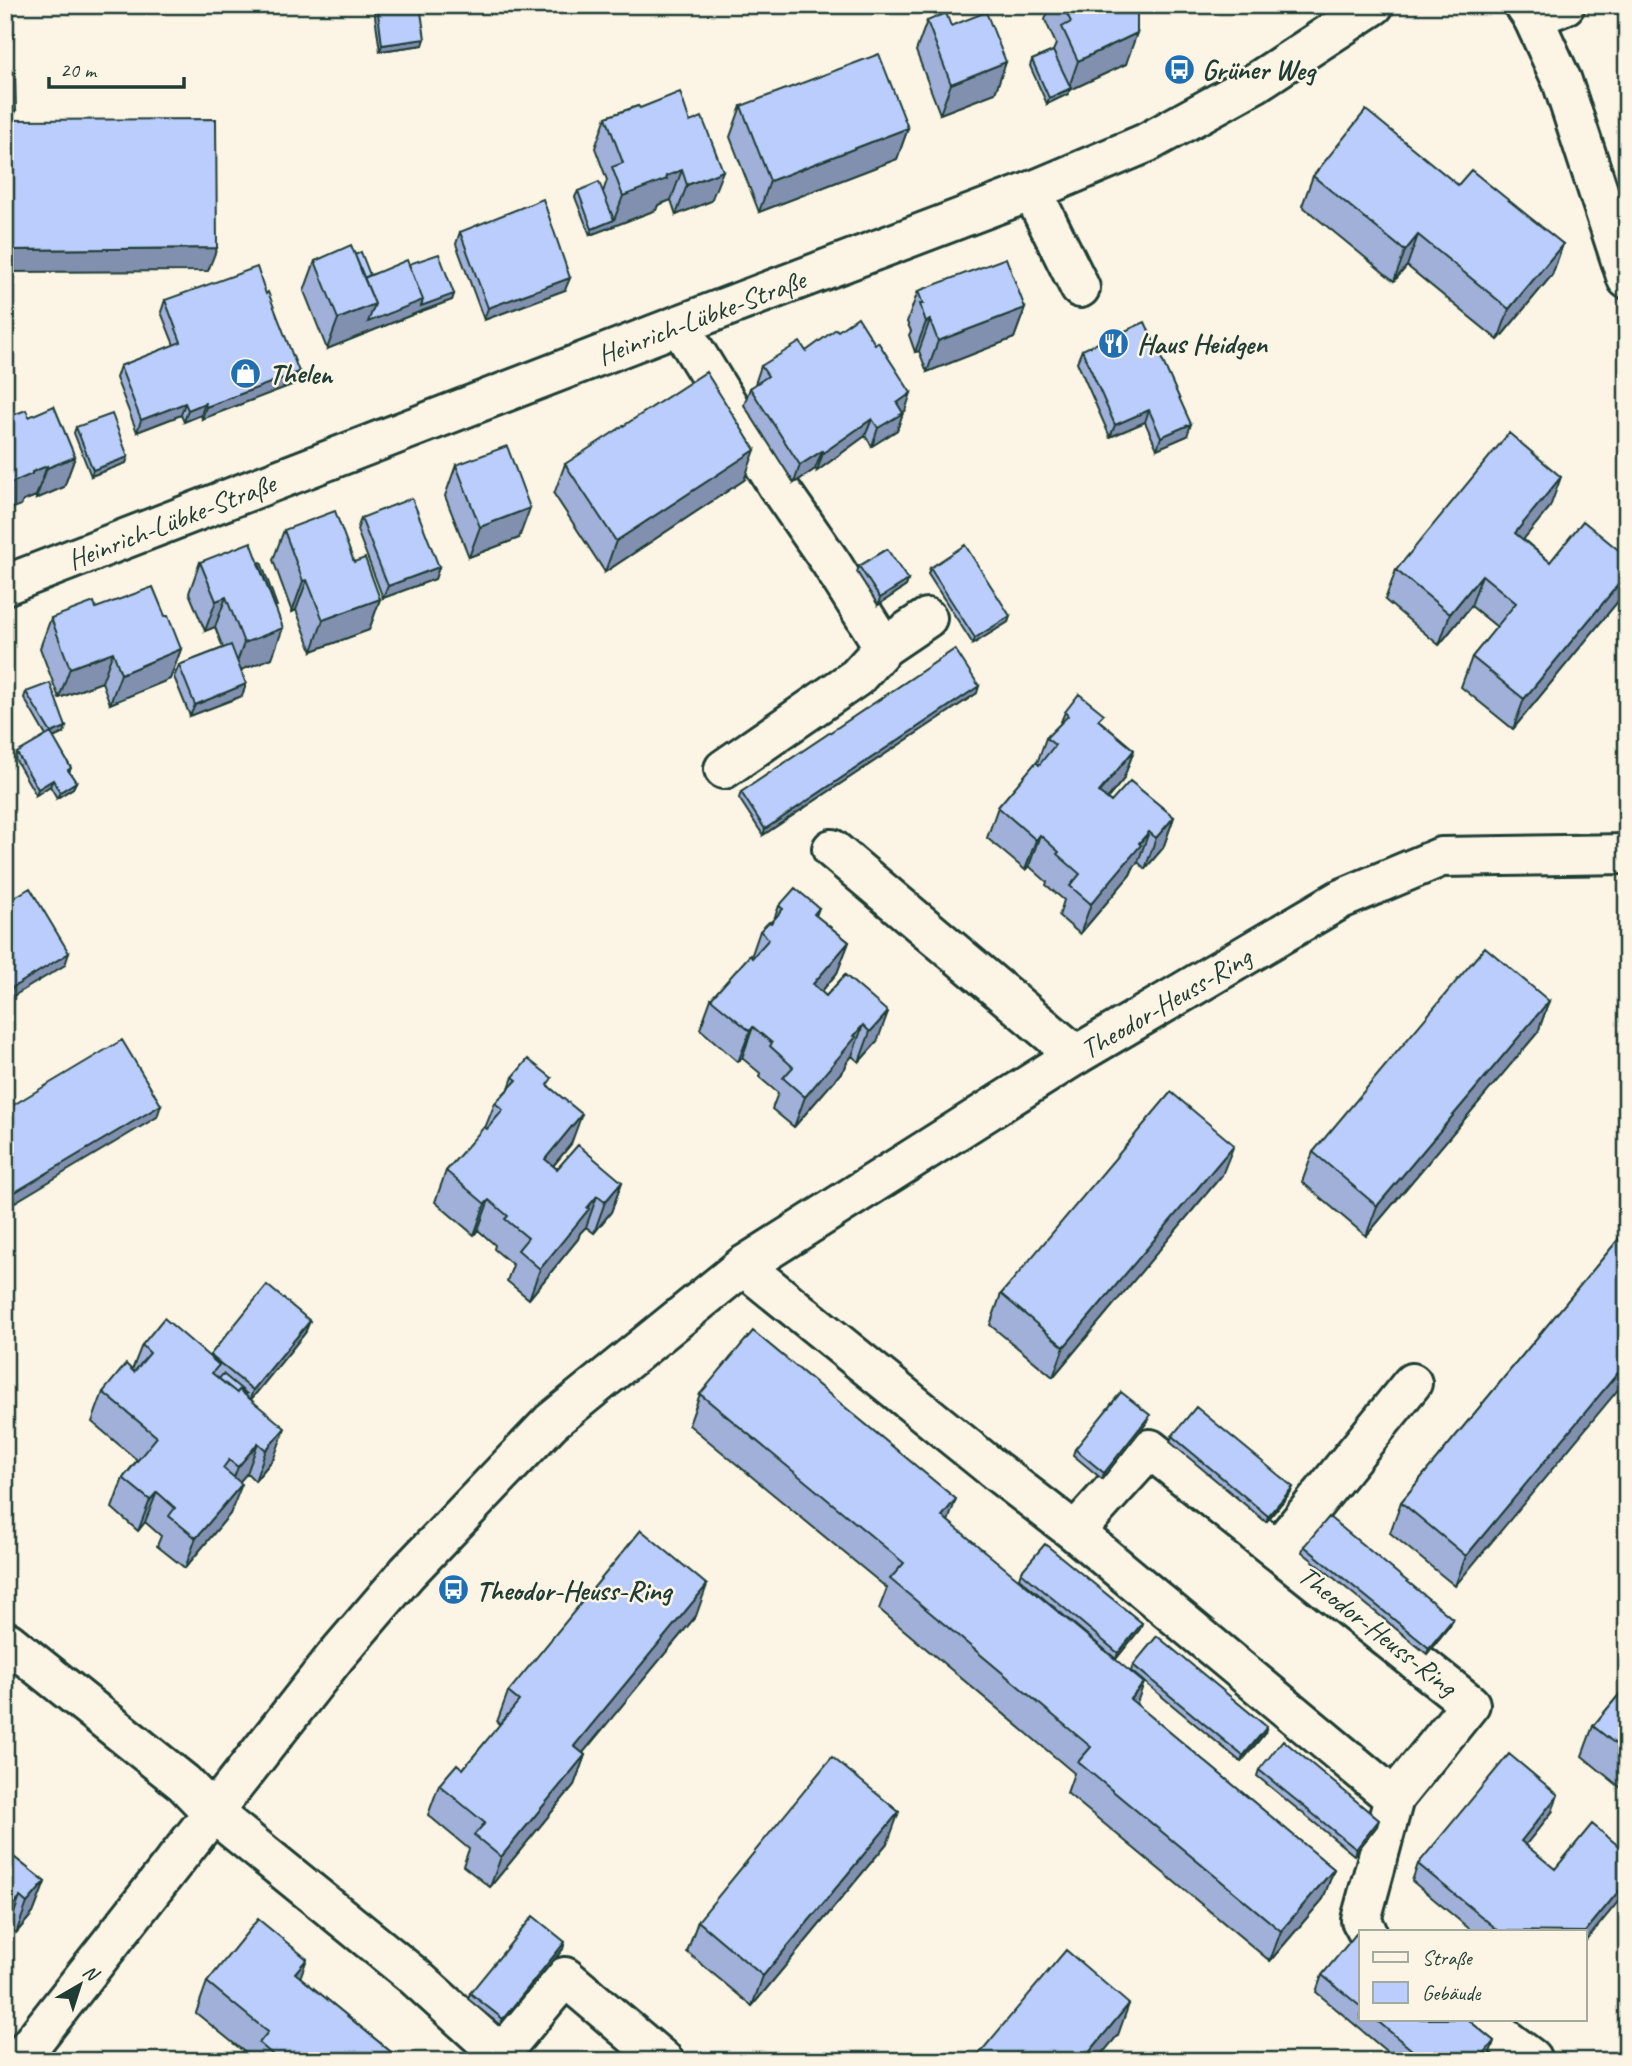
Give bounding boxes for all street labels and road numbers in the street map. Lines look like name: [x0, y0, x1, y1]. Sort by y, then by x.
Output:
street label: Heinrich-Lübke-Straße: [592, 261, 812, 373]
street label: Heinrich-Lübke-Straße: [62, 465, 282, 577]
street label: Theodor-Heuss-Ring: [1074, 938, 1259, 1067]
street label: Theodor-Heuss-Ring: [1291, 1558, 1466, 1704]

